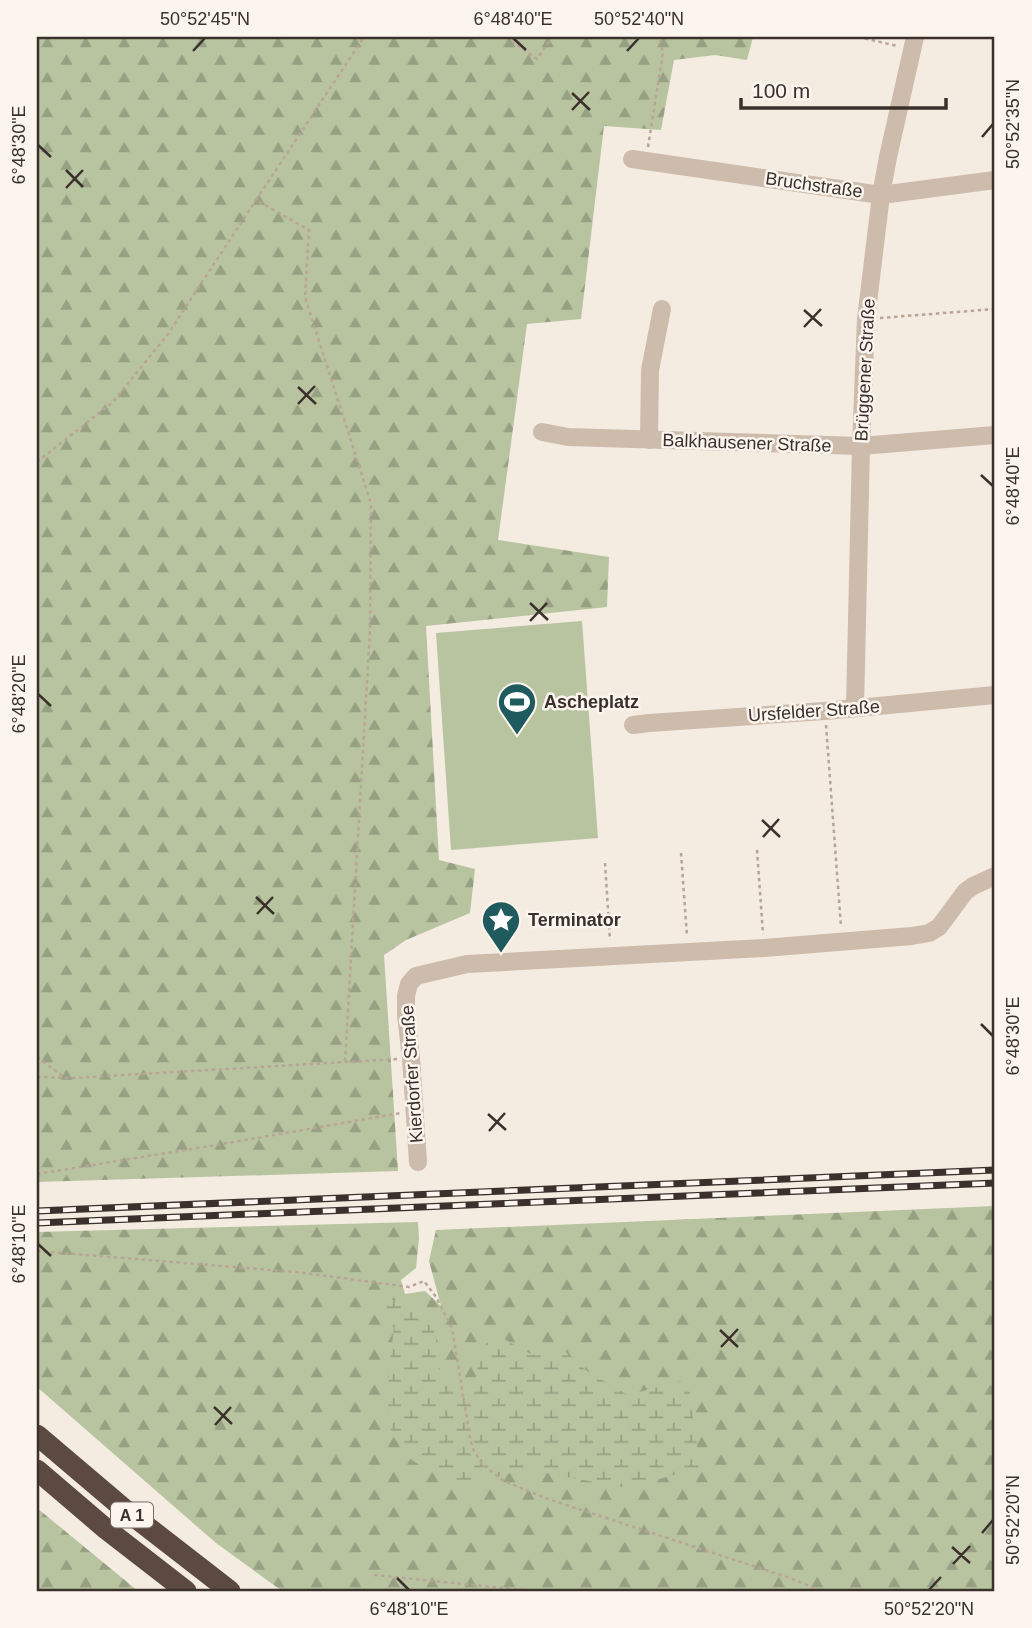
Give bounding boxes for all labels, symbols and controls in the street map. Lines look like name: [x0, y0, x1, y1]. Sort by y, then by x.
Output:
text: 50°52'45"N: [160, 9, 250, 29]
text: 6°48'40"E: [473, 9, 553, 29]
text: 50°52'40"N: [594, 9, 684, 29]
scale bar: [741, 66, 946, 110]
text: 100 m: [752, 79, 810, 102]
text: 50°52'35"N: [1003, 79, 1023, 169]
text: 6°48'30"E: [9, 105, 29, 185]
street label: Bruchstraße: [764, 168, 864, 202]
street label: Brüggener Straße: [851, 298, 879, 442]
street label: Balkhausener Straße: [662, 430, 832, 456]
text: 6°48'40"E: [1003, 446, 1023, 526]
text: 6°48'20"E: [9, 654, 29, 734]
sports icon: Ascheplatz: [496, 681, 538, 736]
place label: Ascheplatz: [544, 692, 639, 712]
street label: Ursfelder Straße: [747, 696, 881, 726]
place icon: Terminator: [480, 899, 522, 954]
place label: Terminator: [528, 910, 621, 930]
text: 6°48'30"E: [1003, 996, 1023, 1076]
street label: Kierdorfer Straße: [397, 1004, 427, 1144]
text: 6°48'10"E: [9, 1204, 29, 1284]
text: 50°52'20"N: [1003, 1475, 1023, 1565]
road number: A 1: [111, 1502, 153, 1527]
text: 6°48'10"E: [369, 1599, 449, 1619]
text: 50°52'20"N: [884, 1599, 974, 1619]

